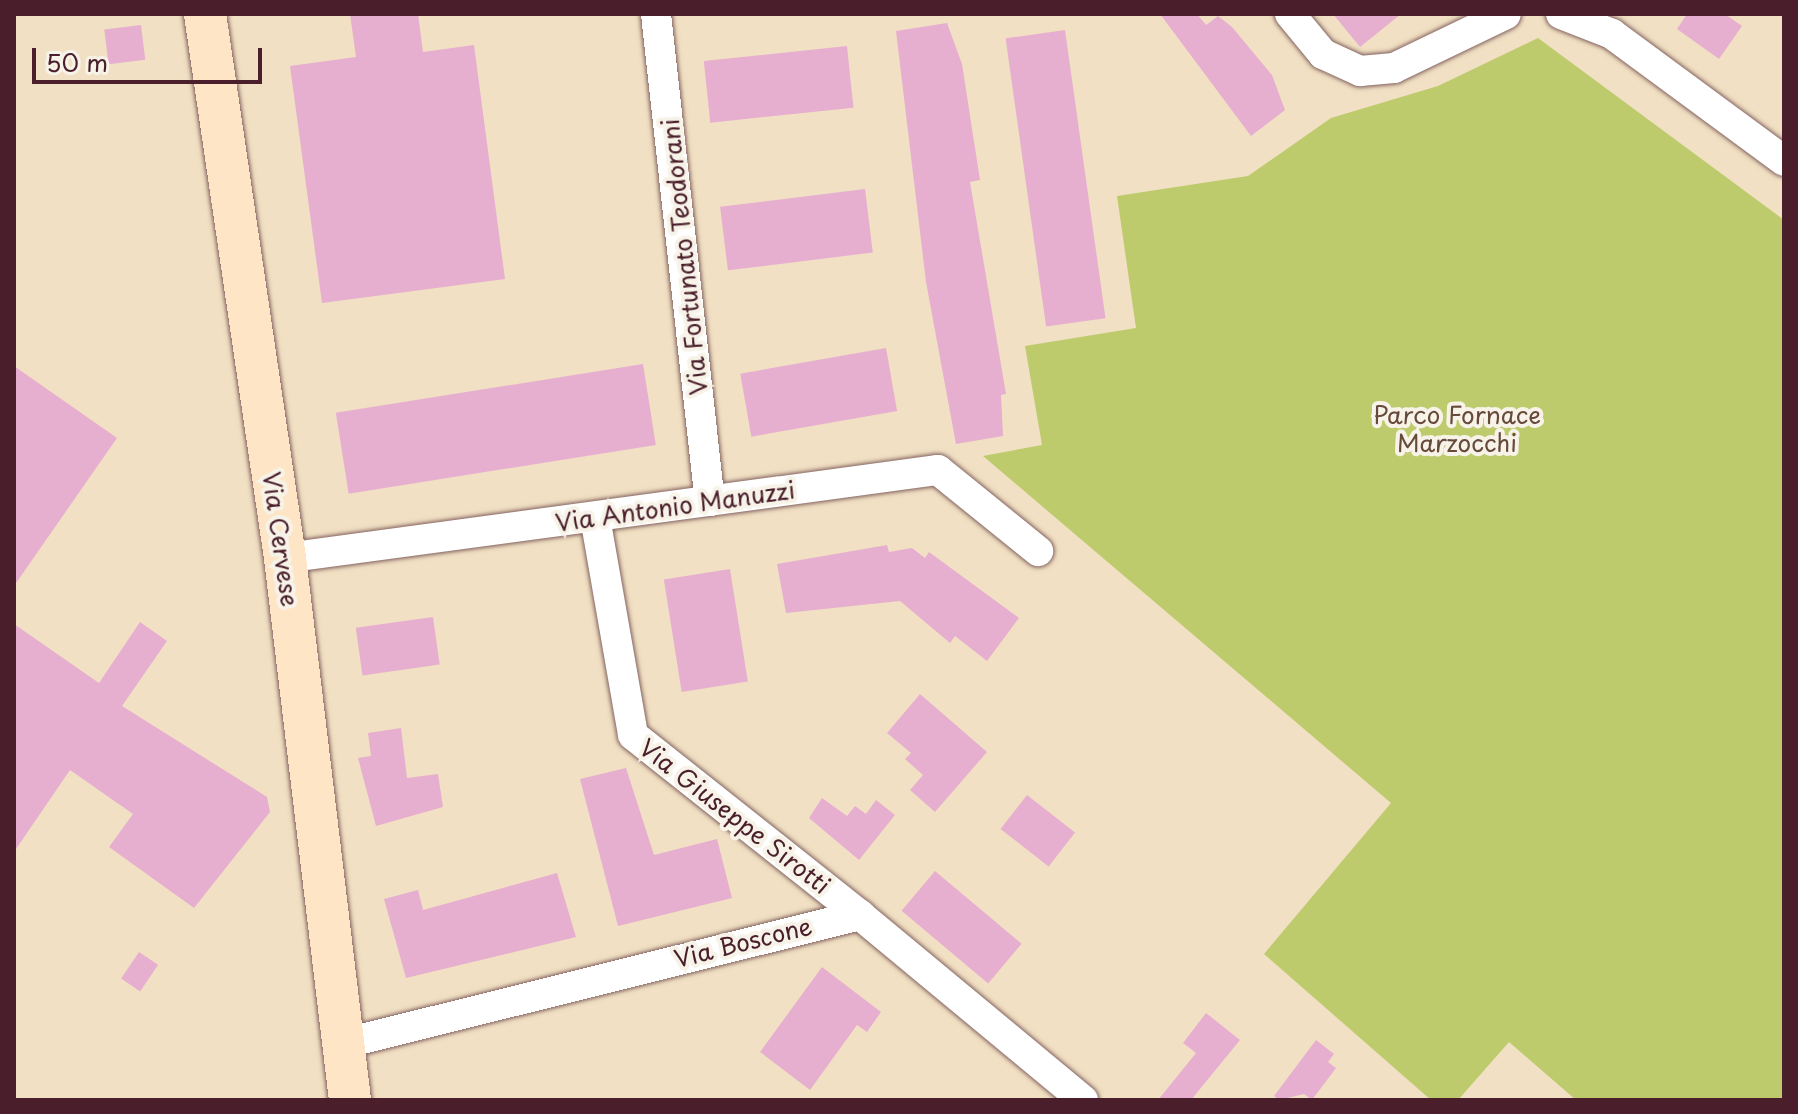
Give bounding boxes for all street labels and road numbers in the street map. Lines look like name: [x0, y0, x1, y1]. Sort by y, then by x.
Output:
street label: Via Fortunato Teodorani: [655, 116, 713, 398]
street label: Via Cervese: [257, 470, 305, 608]
street label: Via Antonio Manuzzi: [554, 475, 796, 537]
street label: Via Giuseppe Sirotti: [635, 733, 835, 899]
street label: Via Boscone: [671, 911, 815, 973]

